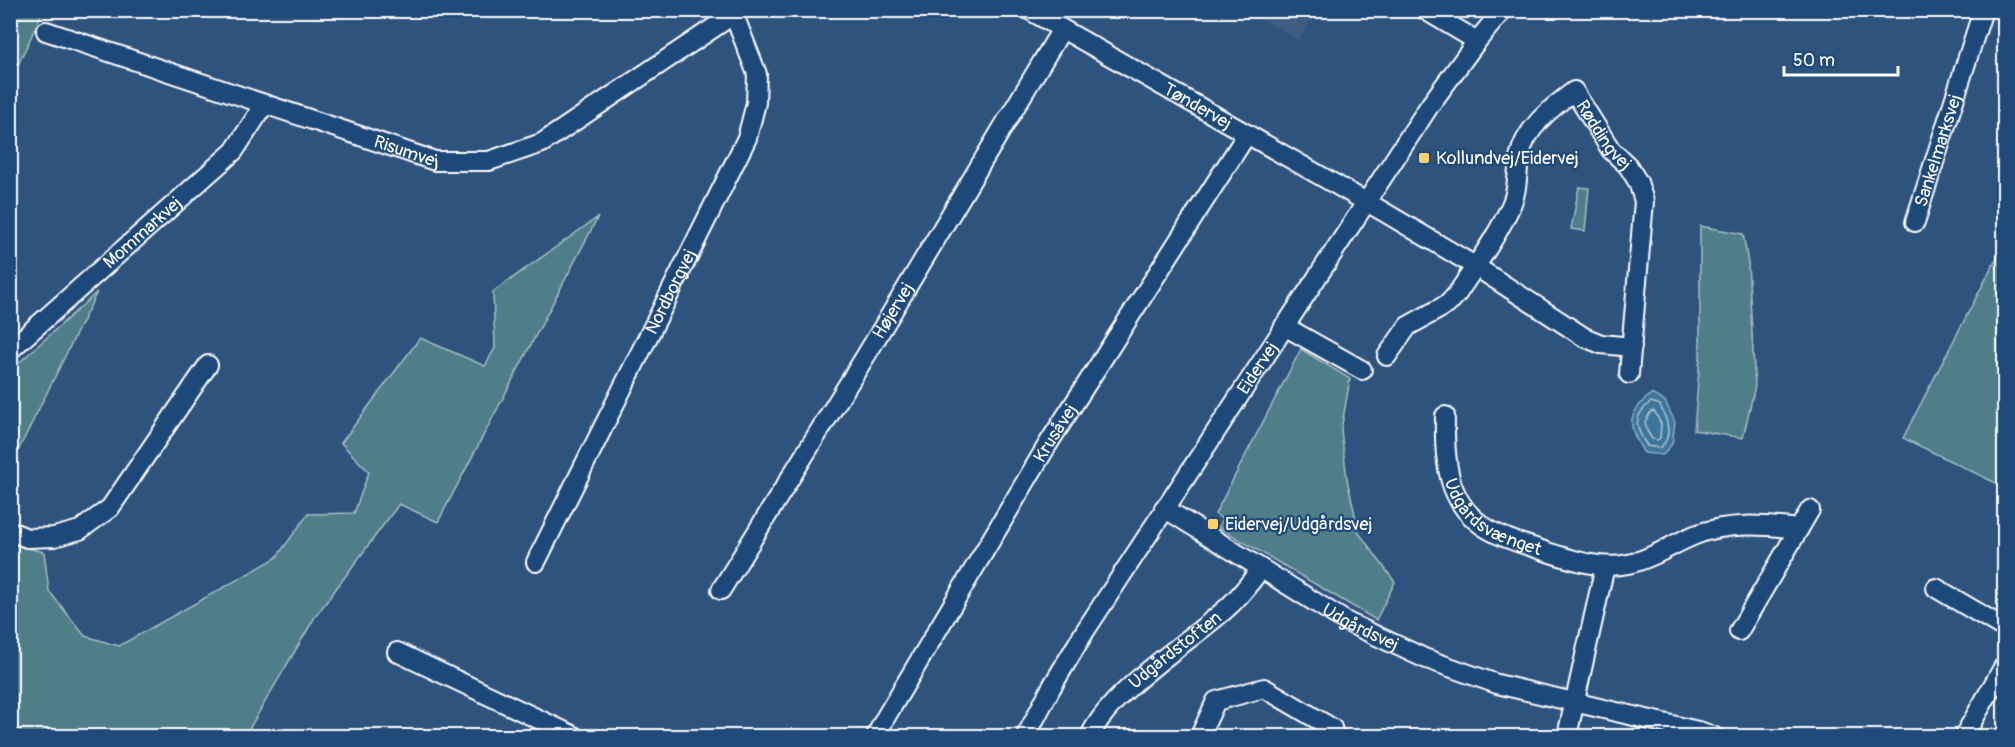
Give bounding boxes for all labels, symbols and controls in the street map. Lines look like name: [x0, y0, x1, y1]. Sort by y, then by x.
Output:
scale bar: [1784, 39, 1898, 77]
text: 50 m: [1793, 49, 1835, 72]
street label: Tøndervej: [1159, 77, 1236, 135]
street label: Sankelmarksvej: [1909, 92, 1967, 210]
street label: Røddingvej: [1571, 96, 1637, 175]
street label: Risumvej: [371, 130, 438, 173]
place label: Kollundvej/Eidervej: [1436, 147, 1579, 170]
marker: Kollundvej/Eidervej: [1417, 151, 1431, 165]
street label: Mommarkvej: [98, 191, 186, 273]
street label: Nordborgvej: [640, 245, 701, 338]
street label: Højervej: [867, 278, 919, 343]
street label: Eidervej: [1232, 337, 1283, 399]
street label: Krusåvej: [1028, 400, 1082, 467]
street label: Udgårdsvænget: [1439, 475, 1545, 561]
place label: Eidervej/Udgårdsvej: [1225, 513, 1372, 536]
marker: Eidervej/Udgårdsvej: [1206, 517, 1220, 531]
street label: Udgårdsvej: [1318, 598, 1403, 656]
street label: Udgårdstoften: [1124, 606, 1226, 694]

